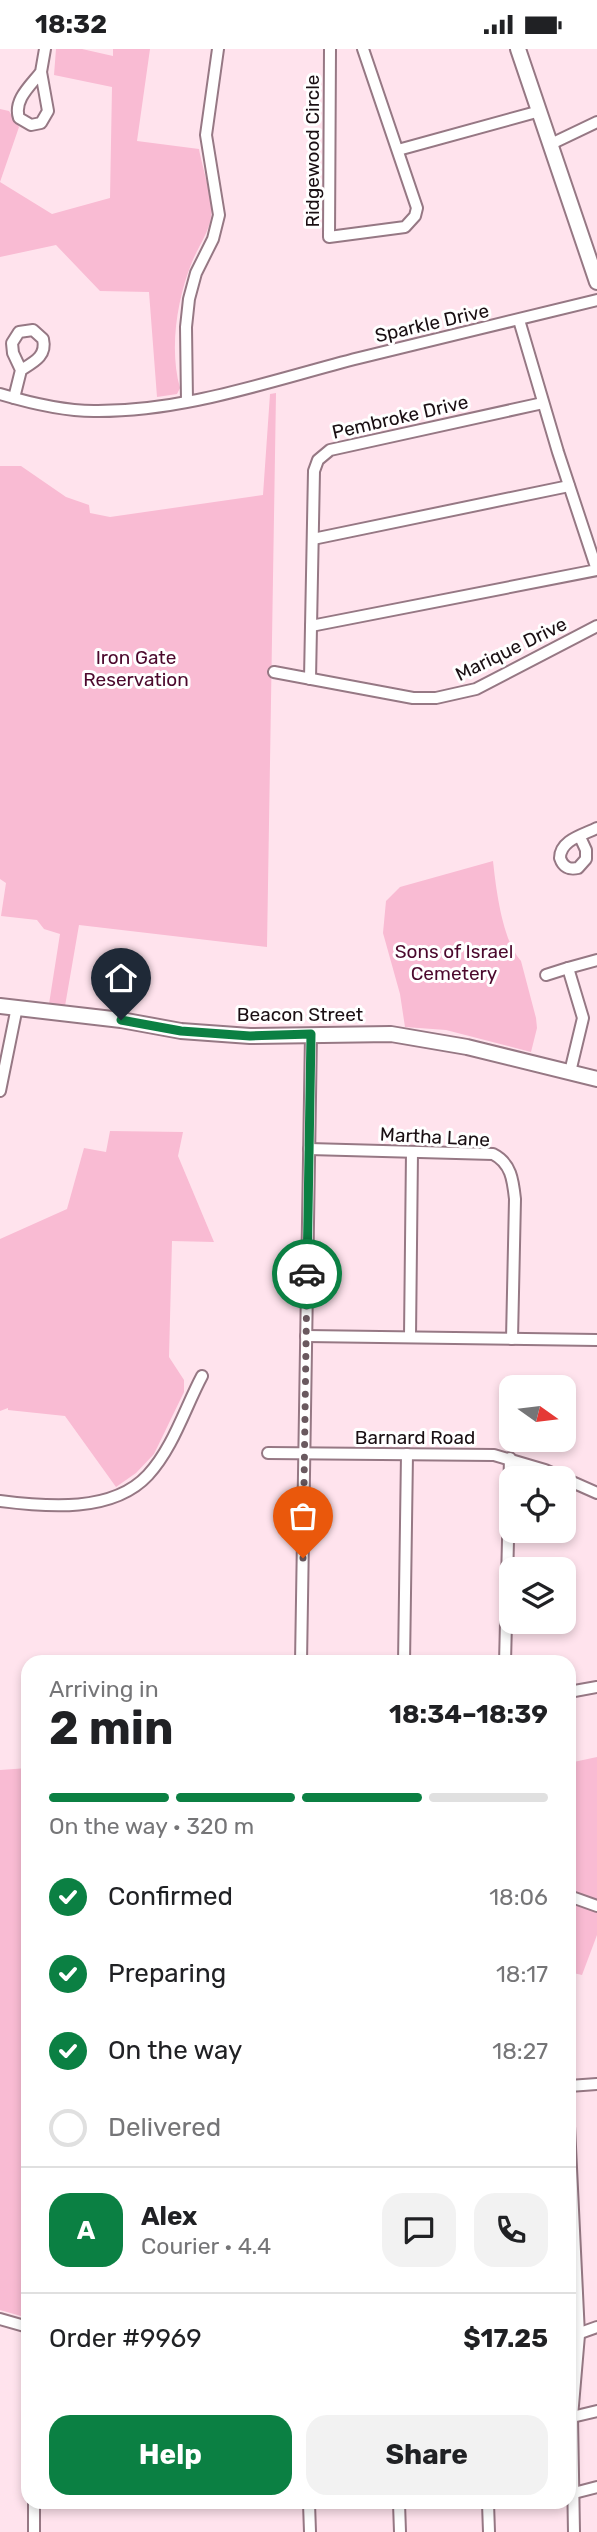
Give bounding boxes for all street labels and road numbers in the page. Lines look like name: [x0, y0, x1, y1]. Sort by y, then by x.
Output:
street label: Ridgewood Circle: [301, 75, 324, 227]
street label: Sparkle Drive: [373, 299, 491, 347]
street label: Pembroke Drive: [330, 390, 470, 444]
street label: Marique Drive: [452, 612, 570, 686]
street label: Beacon Street: [237, 1003, 364, 1026]
street label: Martha Lane: [379, 1123, 491, 1151]
street label: Barnard Road: [355, 1426, 475, 1449]

